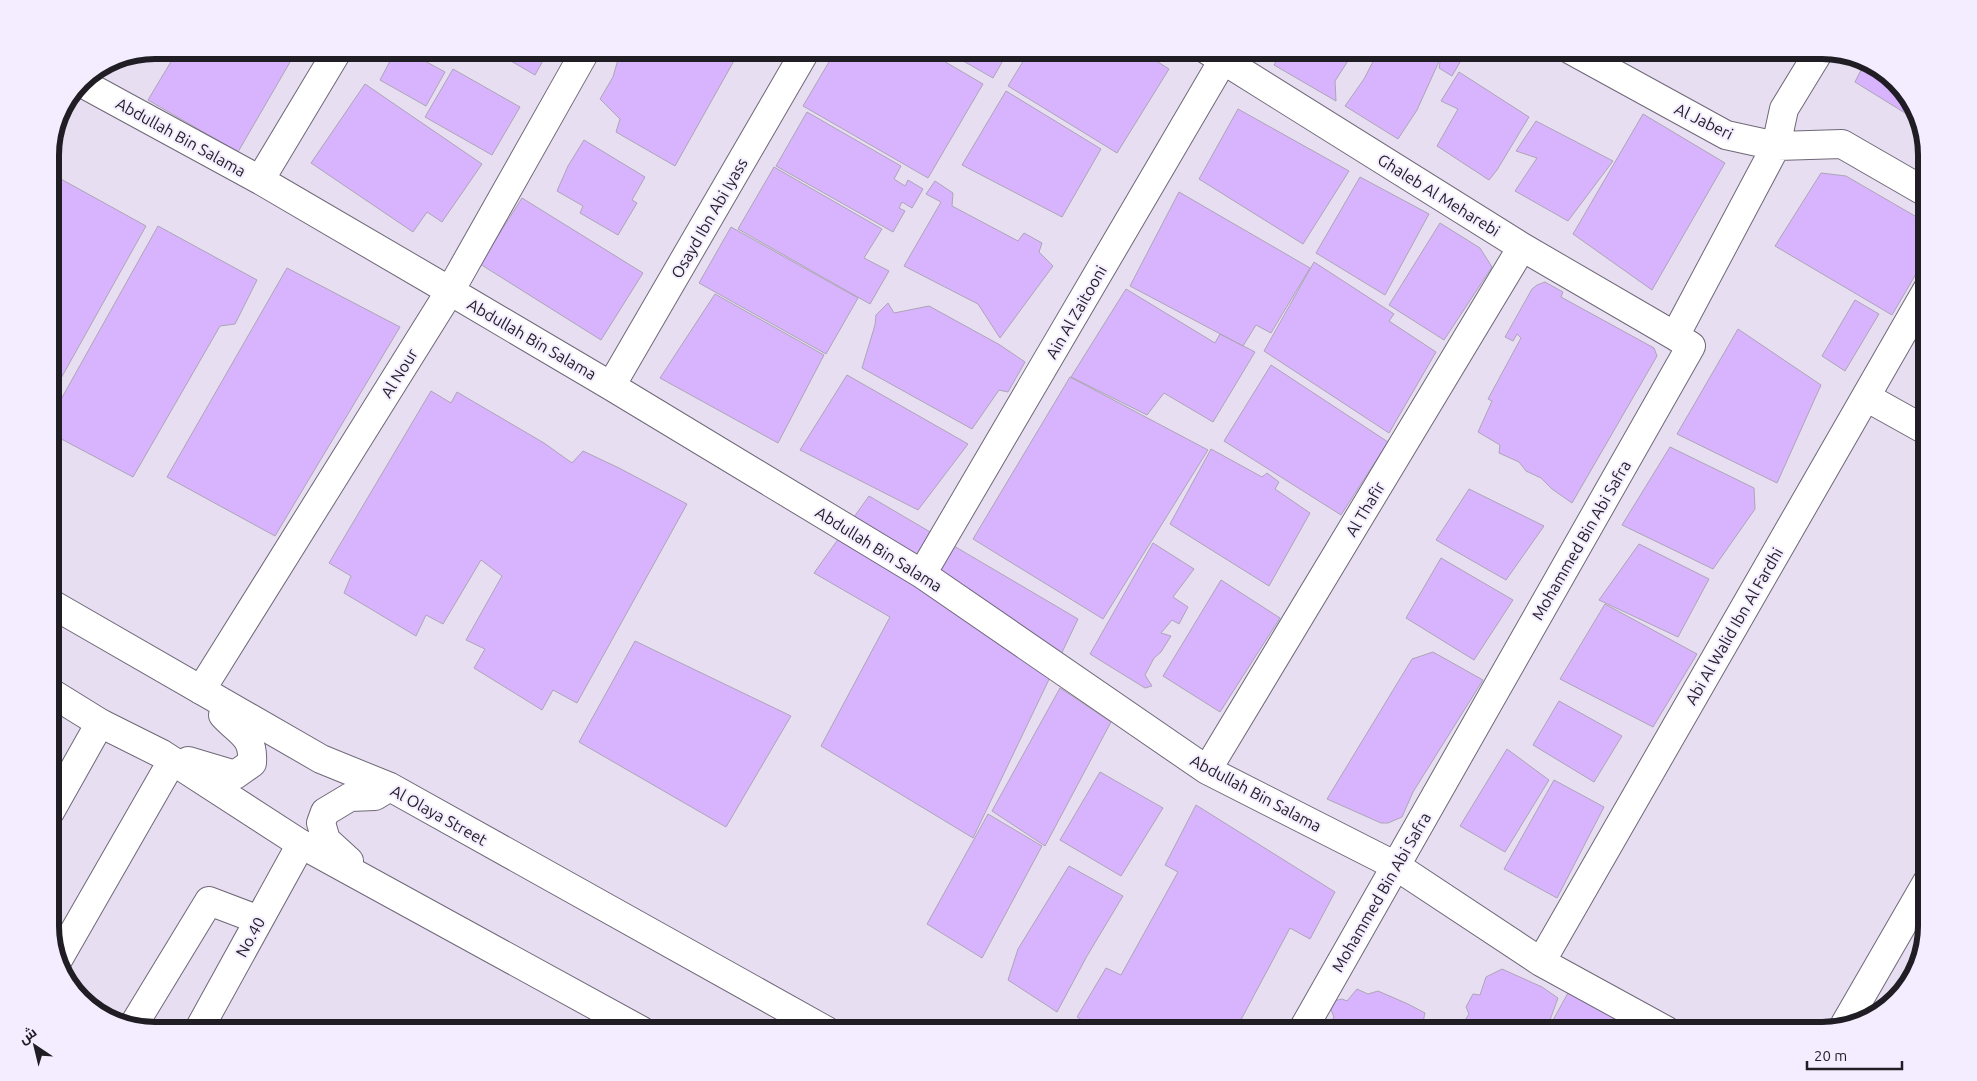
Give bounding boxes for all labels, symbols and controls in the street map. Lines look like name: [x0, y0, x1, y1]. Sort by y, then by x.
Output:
street label: Abdullah Bin Salama: [113, 94, 249, 180]
street label: Al Jaberi: [1672, 99, 1736, 143]
street label: Ghaleb Al Meharebi: [1375, 150, 1503, 240]
street label: Osayd Ibn Abi Iyass: [667, 155, 751, 281]
street label: Ain Al Zaitooni: [1042, 262, 1110, 362]
street label: Abdullah Bin Salama: [464, 295, 600, 383]
street label: Al Nour: [377, 345, 421, 401]
street label: Mohammed Bin Abi Safra: [1528, 457, 1634, 623]
street label: Al Thafir: [1342, 478, 1388, 540]
street label: Abdullah Bin Salama: [812, 503, 946, 595]
street label: Abi Al Walid Ibn Al Fardhi: [1682, 544, 1786, 708]
street label: Abdullah Bin Salama: [1187, 751, 1325, 835]
street label: Al Olaya Street: [388, 781, 491, 849]
street label: Mohammed Bin Abi Safra: [1328, 809, 1434, 975]
street label: No.40: [232, 914, 268, 960]
north arrow: [10, 1021, 60, 1071]
text: ش: [16, 1024, 40, 1048]
scale bar: [1807, 1038, 1902, 1070]
text: 20 m: [1814, 1047, 1847, 1064]

